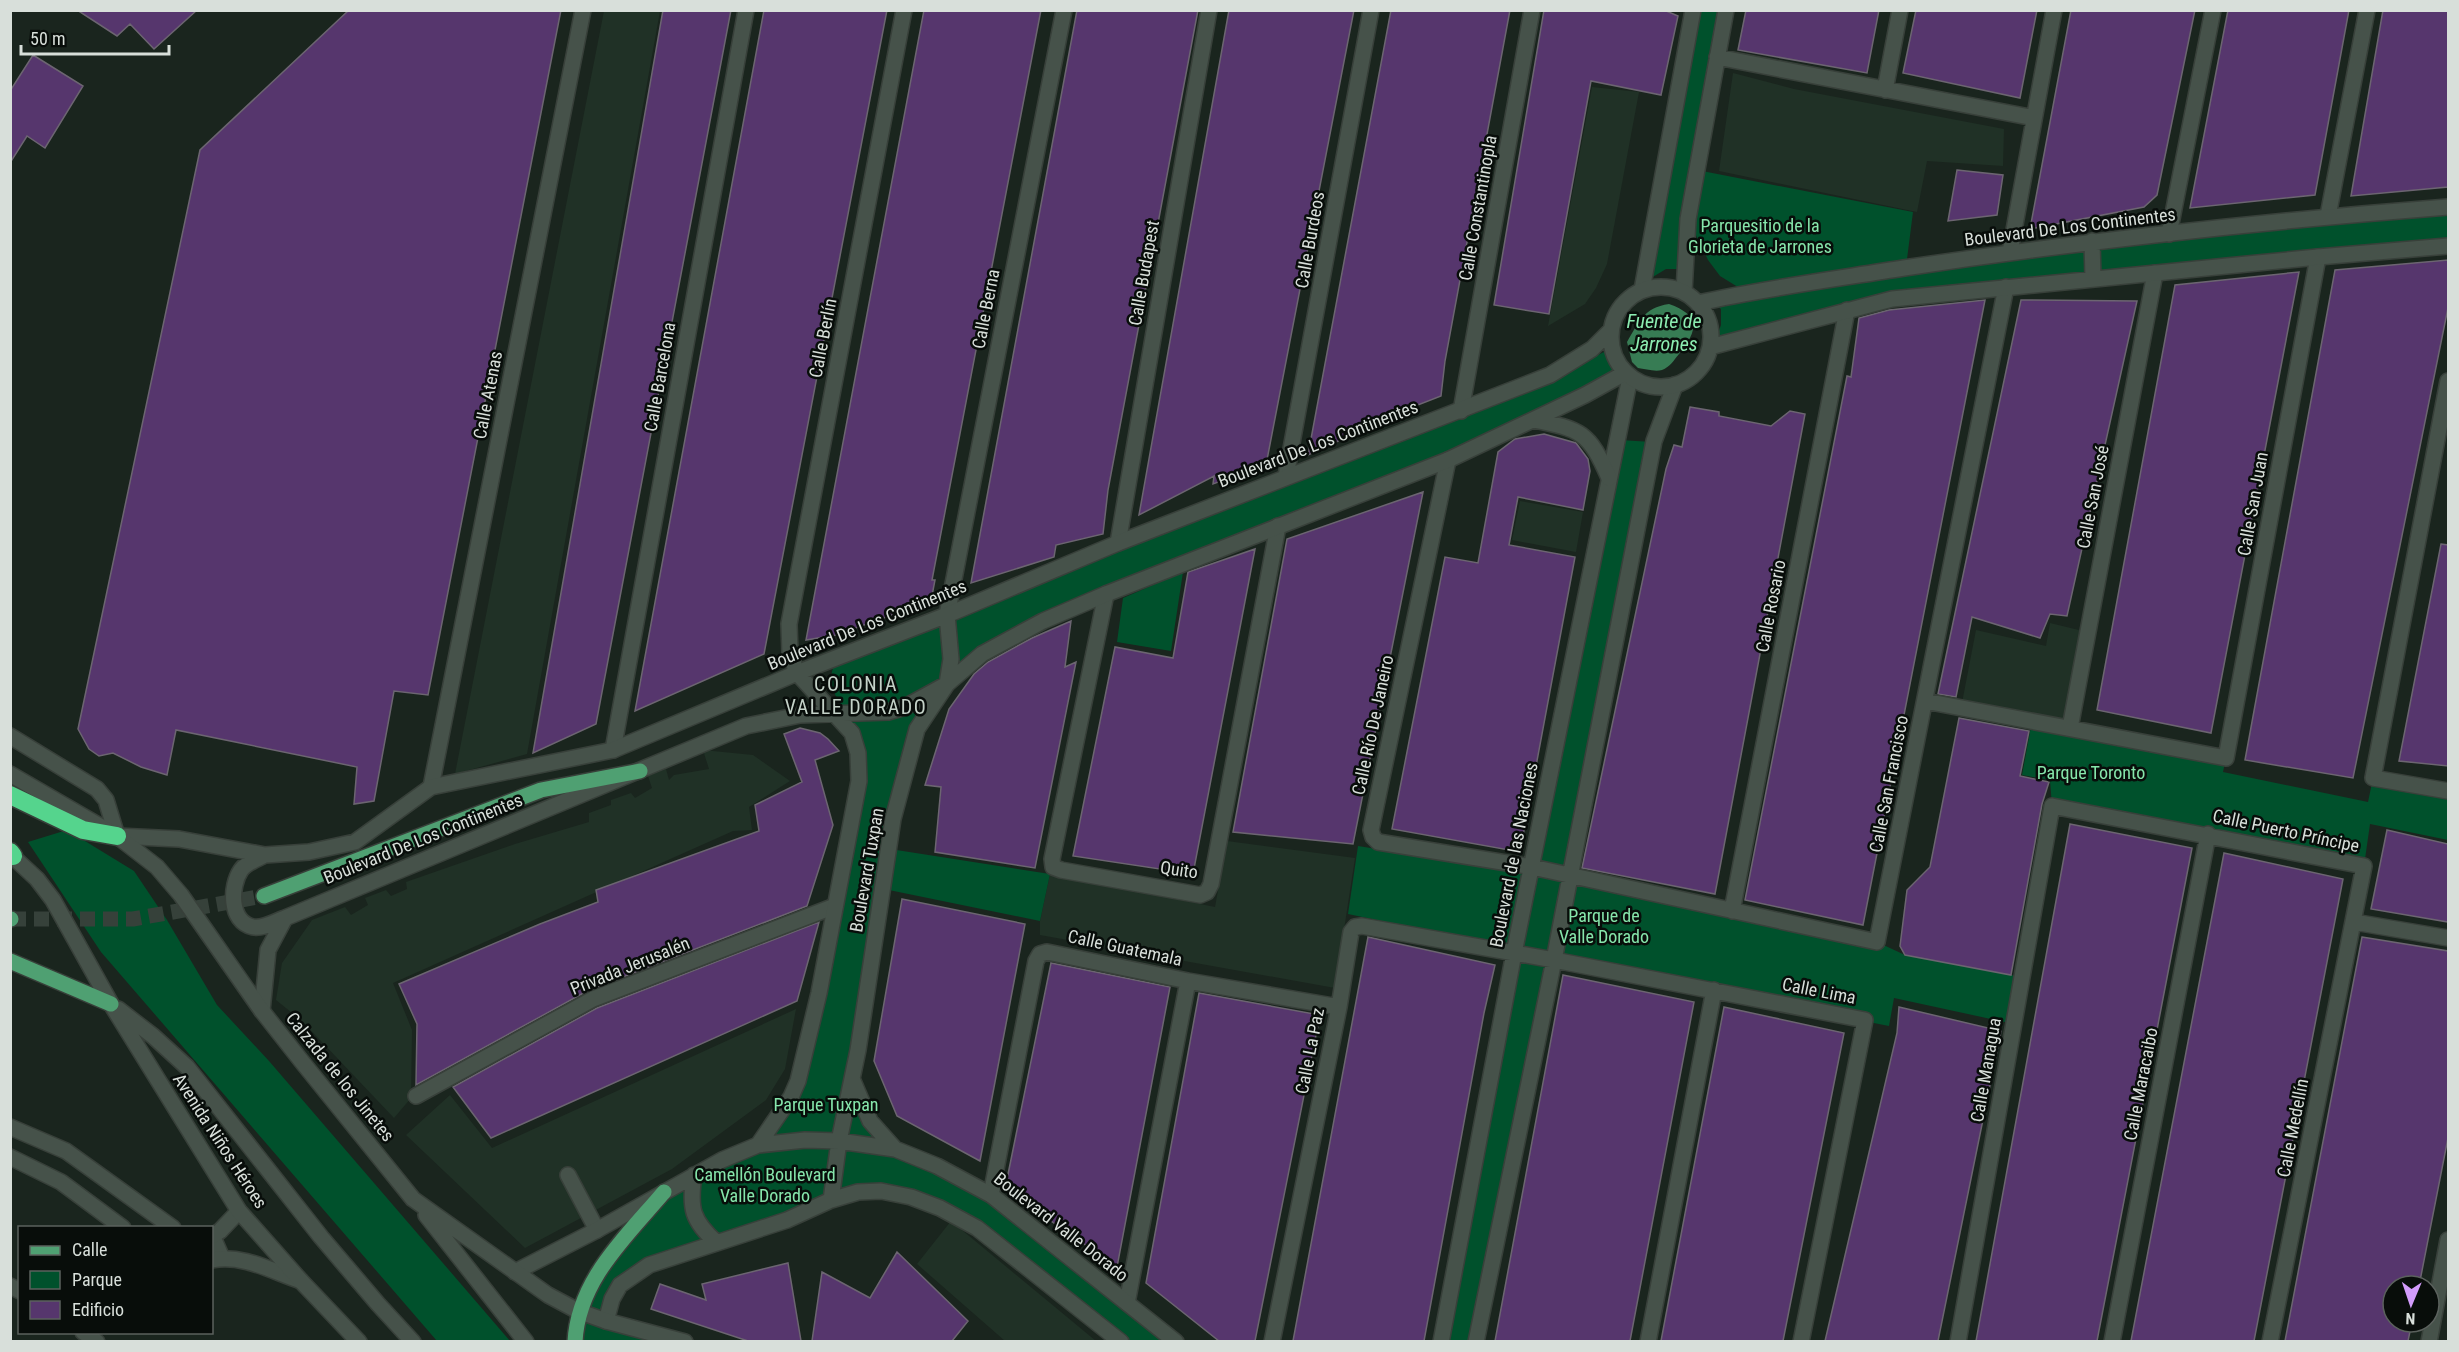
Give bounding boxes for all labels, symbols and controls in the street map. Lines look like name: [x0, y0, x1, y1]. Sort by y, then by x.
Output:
scale bar: [21, 18, 170, 56]
text: 50 m: [30, 28, 65, 49]
street label: Calle Constantinopla: [1454, 134, 1501, 282]
street label: Calle Burdeos: [1291, 190, 1328, 290]
street label: Boulevard De Los Continentes: [1963, 203, 2177, 250]
park label: Parquesitio de la Glorieta de Jarrones: [1688, 215, 1832, 257]
street label: Calle Budapest: [1124, 219, 1163, 327]
street label: Calle Berna: [967, 267, 1004, 351]
street label: Calle Berlín: [805, 296, 840, 379]
water label: Fuente de Jarrones: [1626, 309, 1702, 356]
street label: Calle Barcelona: [640, 321, 679, 433]
street label: Calle Atenas: [469, 349, 506, 441]
street label: Boulevard De Los Continentes: [1215, 396, 1421, 491]
street label: Calle San José: [2072, 443, 2113, 550]
street label: Calle San Juan: [2233, 450, 2272, 558]
street label: Calle Rosario: [1751, 558, 1790, 654]
street label: Boulevard De Los Continentes: [764, 575, 969, 674]
street label: Calle Río De Janeiro: [1347, 653, 1398, 797]
district label: COLONIA VALLE DORADO: [785, 672, 927, 719]
street label: Calle San Francisco: [1865, 713, 1912, 854]
street label: Boulevard de las Naciones: [1485, 761, 1542, 949]
park label: Parque Toronto: [2037, 762, 2145, 783]
street label: Boulevard De Los Continentes: [320, 789, 525, 888]
street label: Calle Puerto Príncipe: [2211, 805, 2361, 856]
street label: Boulevard Tuxpan: [845, 806, 888, 934]
street label: Quito: [1159, 856, 1199, 883]
park label: Parque de Valle Dorado: [1559, 905, 1649, 947]
street label: Calle Guatemala: [1066, 925, 1184, 970]
street label: Privada Jerusalén: [567, 932, 693, 999]
street label: Calle Lima: [1781, 973, 1858, 1008]
street label: Calle La Paz: [1291, 1006, 1328, 1096]
street label: Calzada de los Jinetes: [282, 1008, 399, 1146]
street label: Calle Managua: [1966, 1016, 2005, 1124]
street label: Calle Maracaibo: [2119, 1026, 2162, 1142]
street label: Avenida Niños Héroes: [169, 1069, 272, 1212]
street label: Calle Medellín: [2273, 1077, 2312, 1179]
park label: Parque Tuxpan: [773, 1094, 879, 1115]
park label: Camellón Boulevard Valle Dorado: [694, 1164, 836, 1206]
street label: Boulevard Valle Dorado: [990, 1168, 1133, 1286]
legend: [18, 1226, 213, 1334]
text: Calle: [72, 1239, 108, 1260]
text: Parque: [72, 1269, 122, 1290]
north arrow: [2381, 1274, 2441, 1334]
text: Edificio: [72, 1299, 124, 1320]
text: N: [2405, 1309, 2416, 1328]

